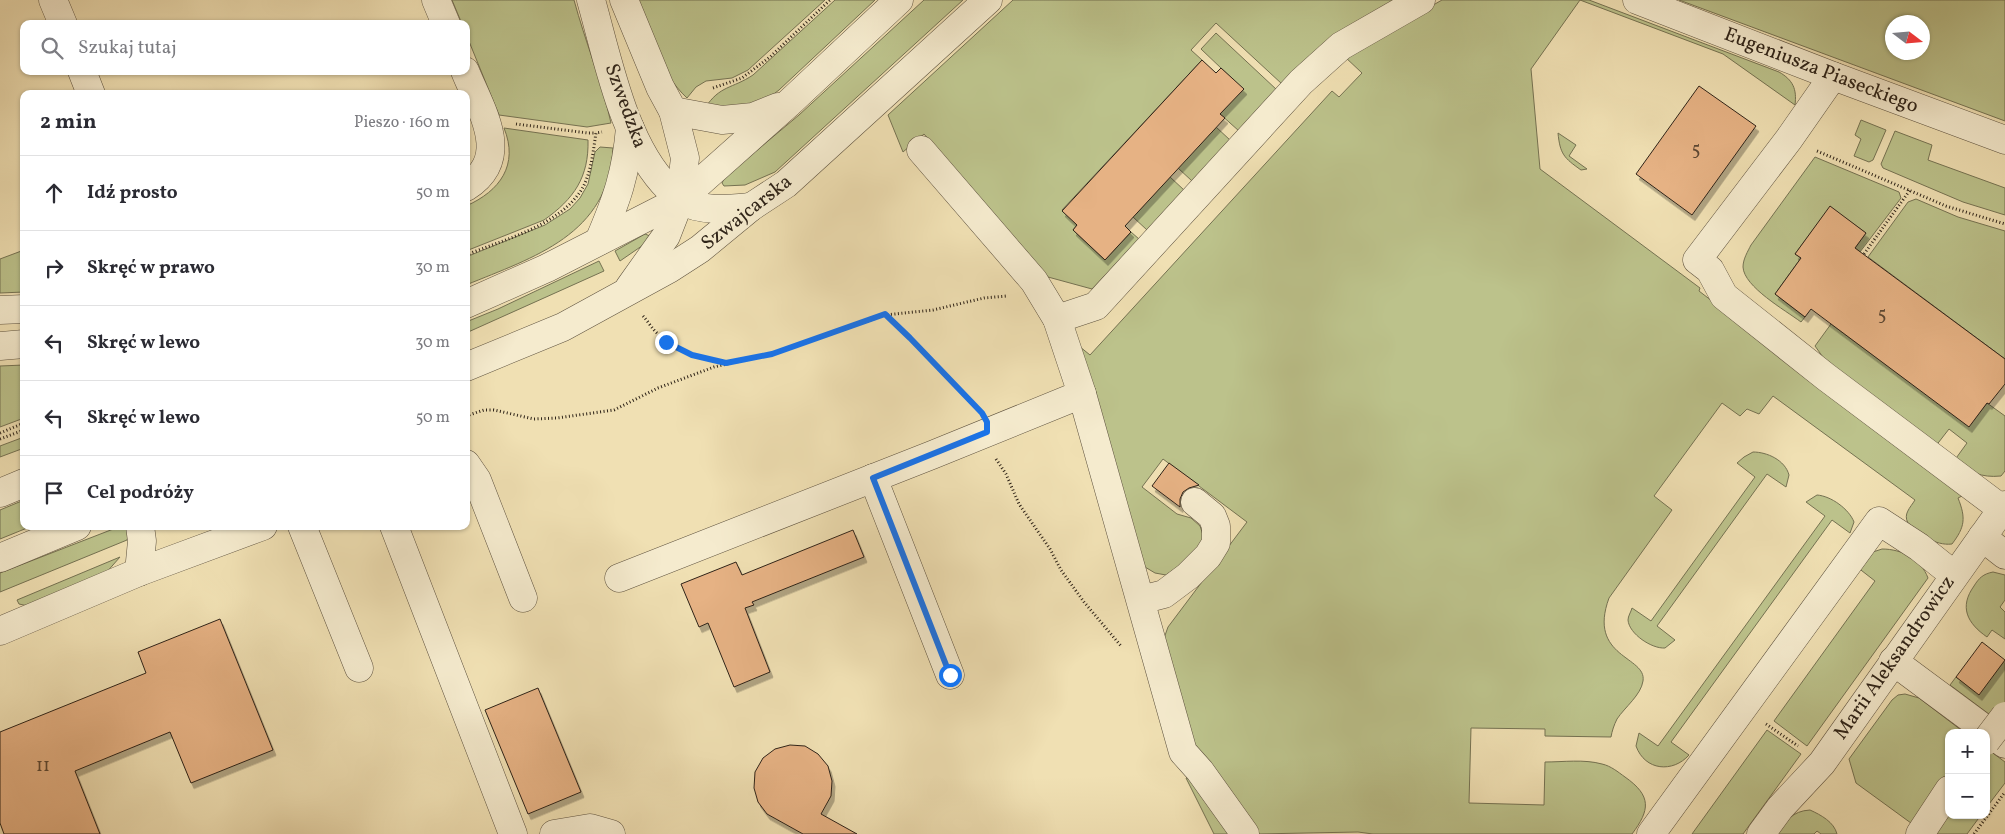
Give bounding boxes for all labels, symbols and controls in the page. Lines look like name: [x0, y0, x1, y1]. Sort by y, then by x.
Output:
north arrow: [1885, 15, 1930, 60]
search box: [20, 20, 470, 75]
street label: Eugeniusza Piaseckiego: [1720, 21, 1922, 121]
icon: search: [38, 34, 66, 62]
text: Szukaj tutaj: [78, 35, 177, 61]
street label: Szwedzka: [597, 60, 653, 152]
text: 2 min: [40, 108, 97, 137]
text: Pieszo · 160 m: [354, 112, 450, 134]
house number: 5: [1692, 138, 1700, 163]
street label: Szwajcarska: [695, 168, 799, 258]
icon: ahead: [40, 179, 68, 207]
text: Idź prosto: [87, 180, 178, 206]
text: 50 m: [416, 182, 450, 204]
icon: right: [40, 254, 68, 282]
text: Skręć w prawo: [87, 255, 215, 281]
text: 30 m: [415, 257, 450, 279]
house number: 5: [1878, 303, 1886, 328]
icon: left: [40, 329, 68, 357]
text: Skręć w lewo: [87, 330, 200, 356]
route end: [655, 331, 678, 354]
text: 30 m: [415, 332, 450, 354]
icon: left: [40, 404, 68, 432]
text: Skręć w lewo: [87, 405, 200, 431]
text: 50 m: [416, 407, 450, 429]
icon: arrive: [40, 479, 68, 507]
text: Cel podróży: [87, 480, 194, 506]
street label: Marii Aleksandrowicz: [1828, 570, 1962, 746]
route start: [939, 664, 962, 687]
map controls: [1945, 729, 1990, 819]
button: +: [1945, 729, 1990, 774]
house number: 11: [36, 754, 50, 779]
button: −: [1945, 774, 1990, 819]

